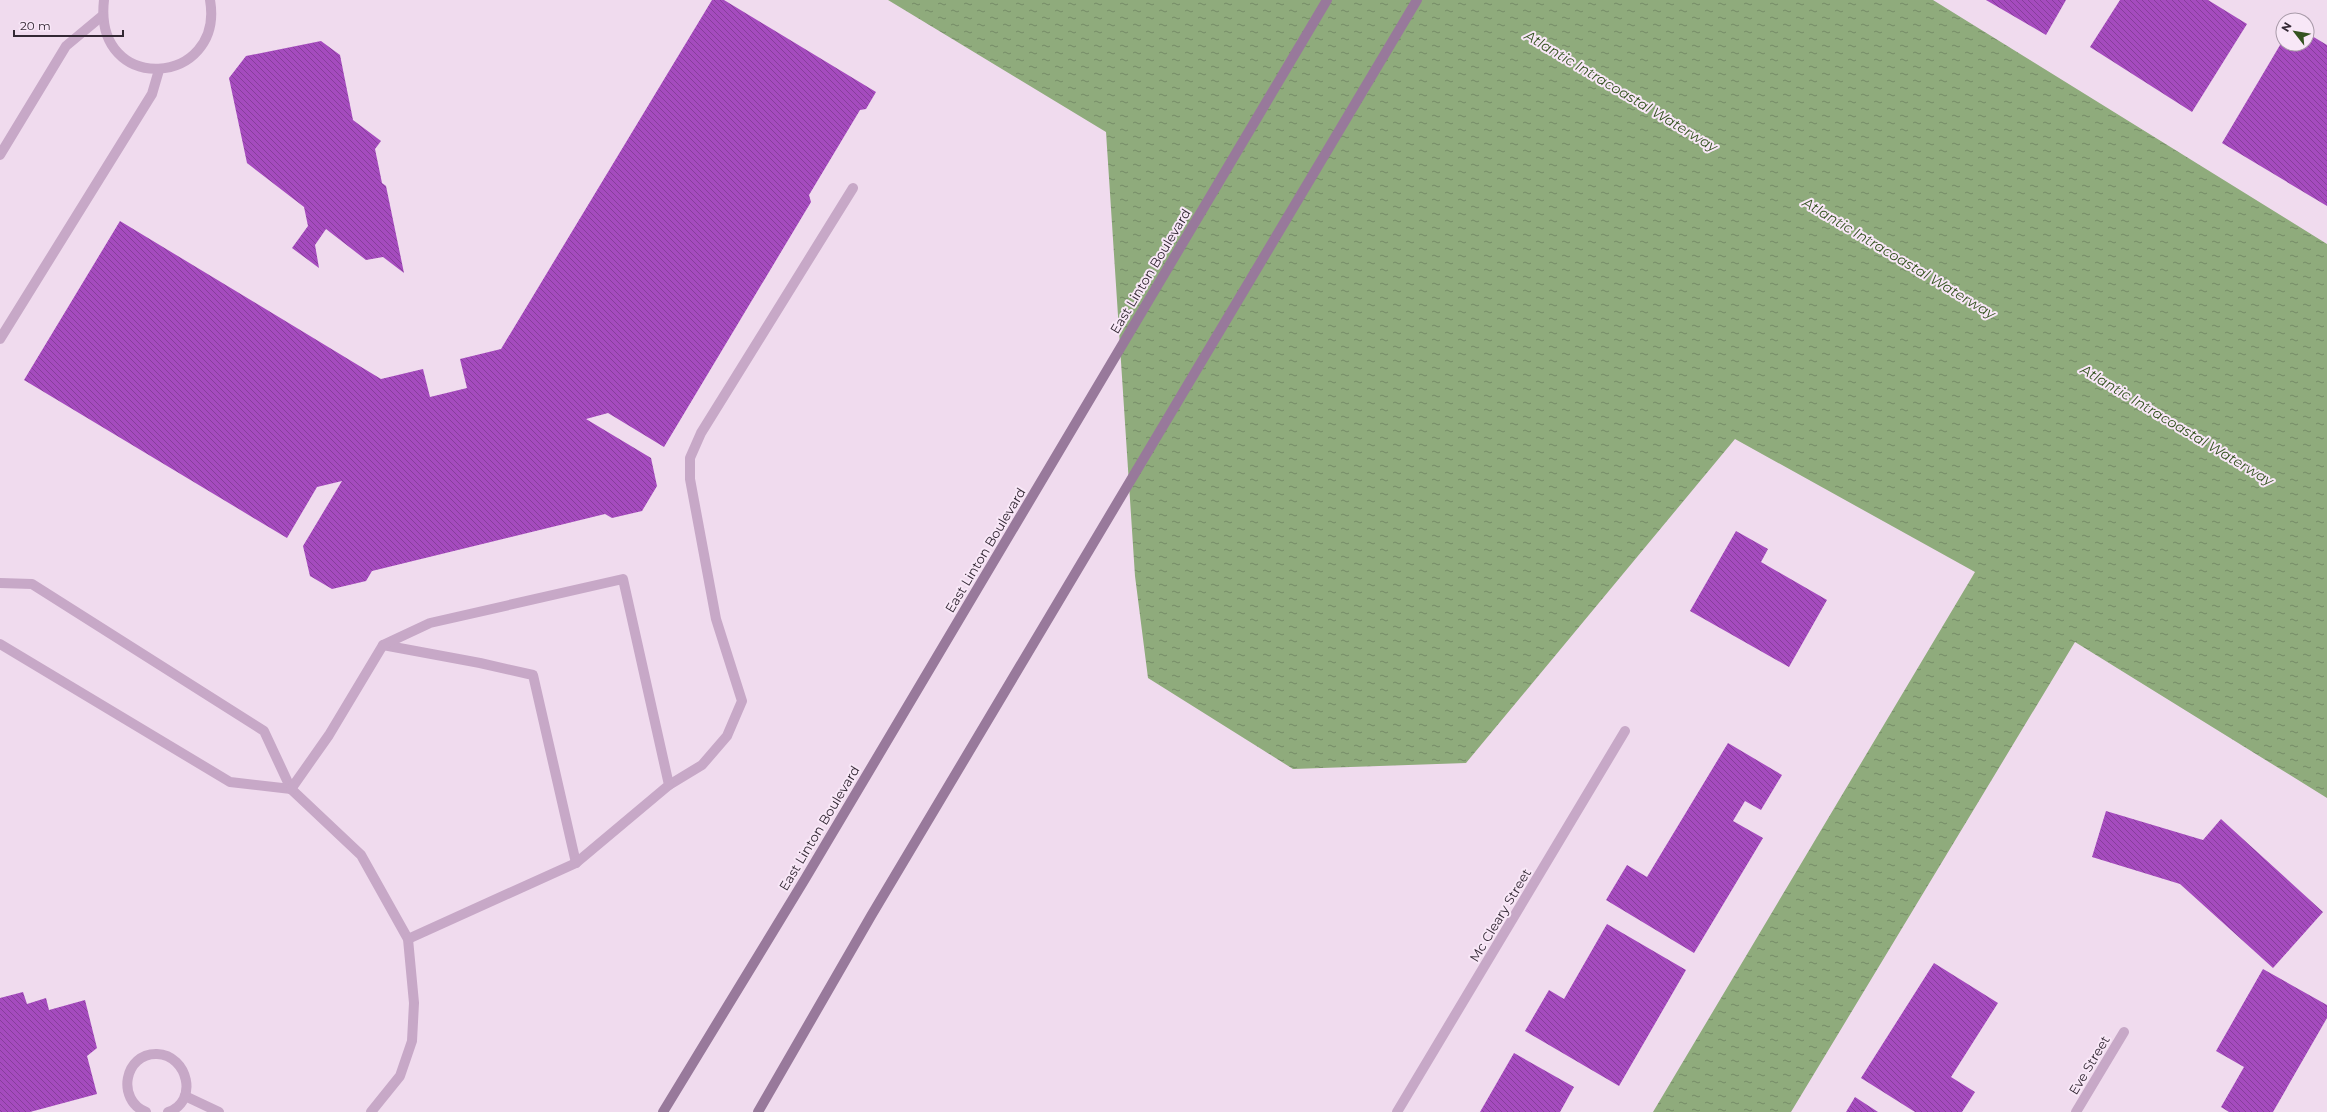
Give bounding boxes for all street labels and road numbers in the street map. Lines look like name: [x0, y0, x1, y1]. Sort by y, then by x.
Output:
street label: East Linton Boulevard: [1106, 206, 1194, 336]
street label: East Linton Boulevard: [941, 485, 1029, 615]
street label: East Linton Boulevard: [775, 763, 863, 893]
street label: Mc Cleary Street: [1466, 865, 1534, 965]
street label: Eve Street: [2065, 1033, 2113, 1097]

